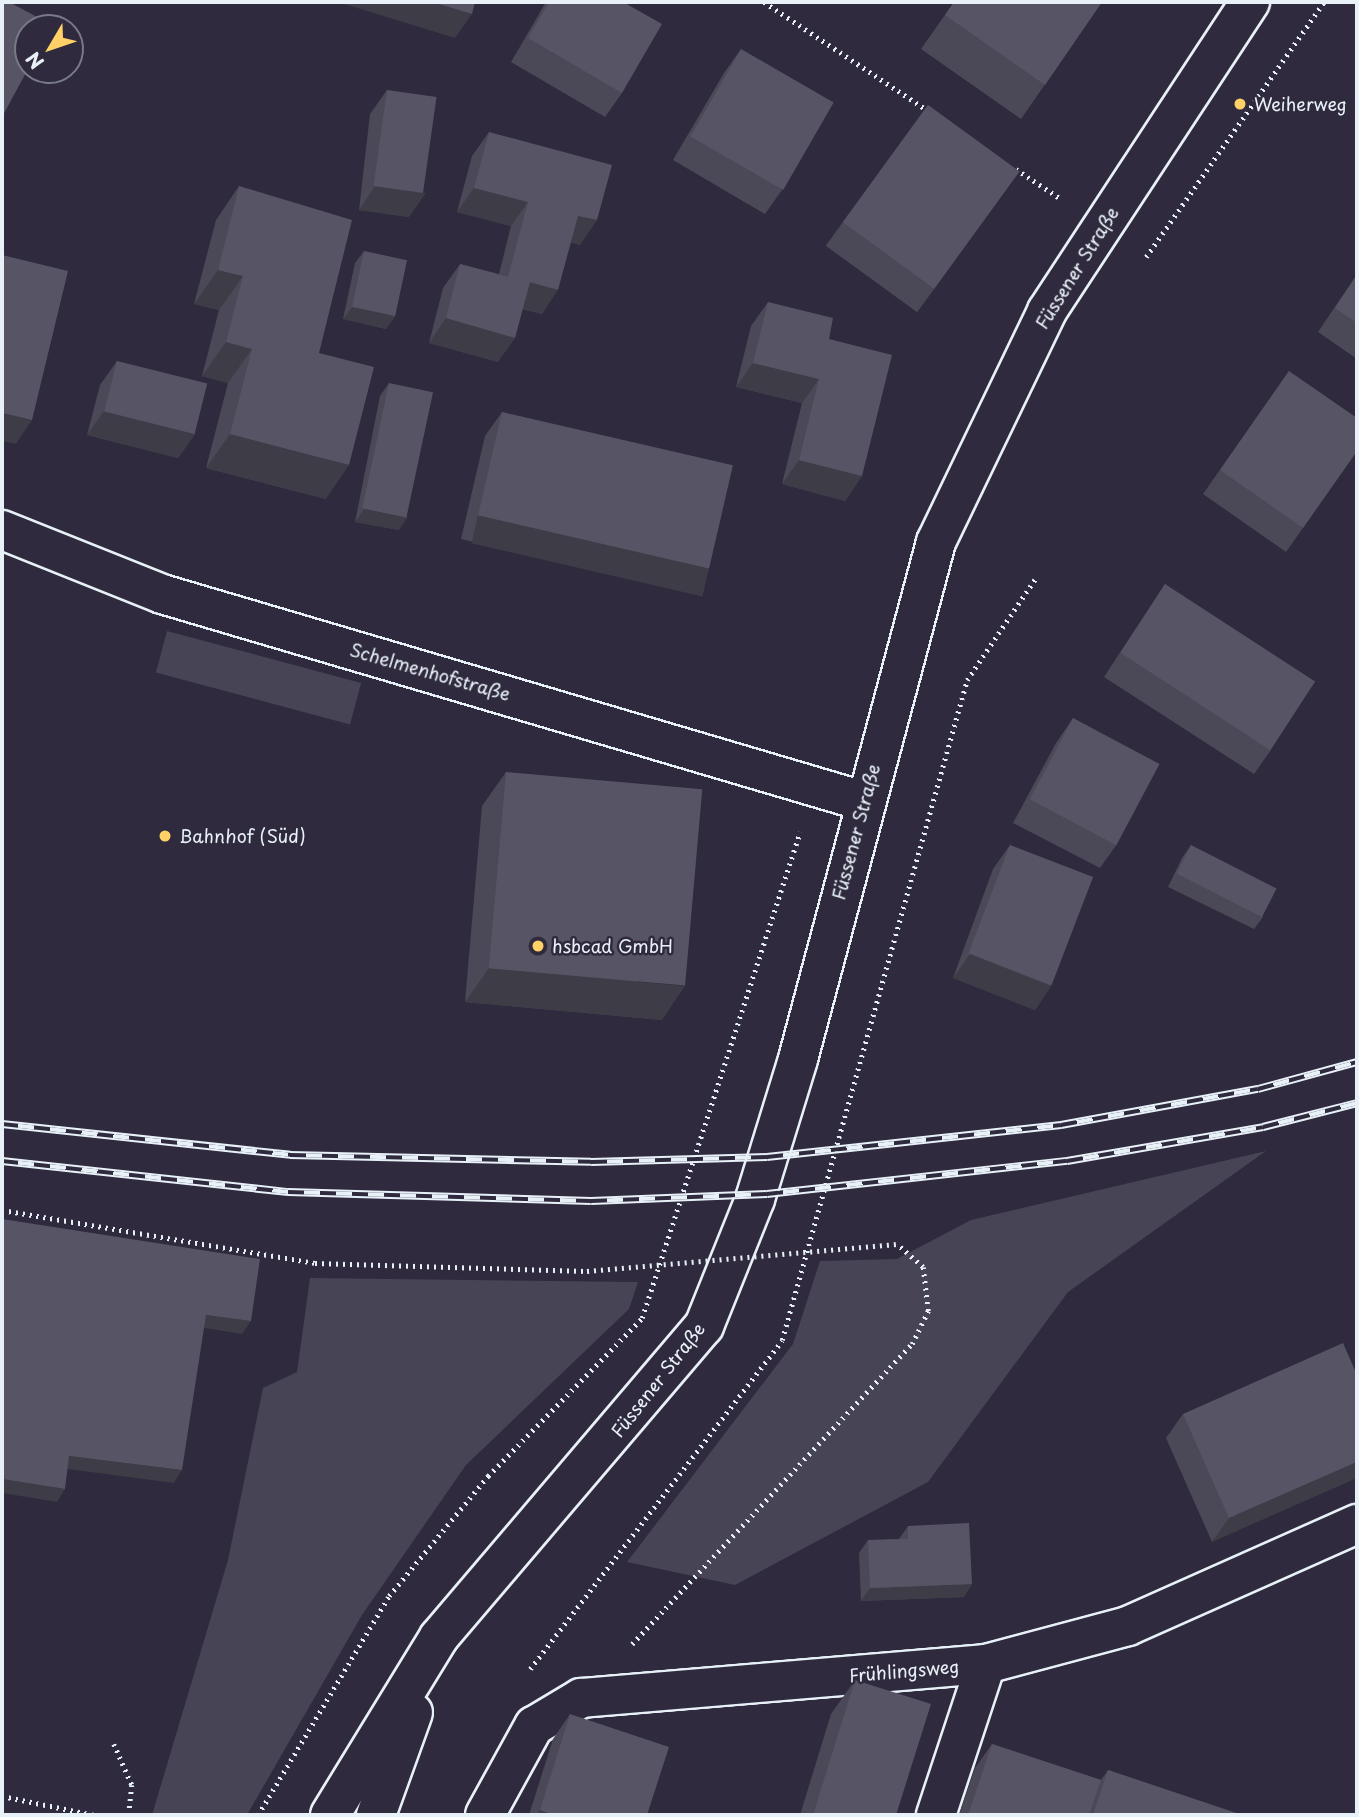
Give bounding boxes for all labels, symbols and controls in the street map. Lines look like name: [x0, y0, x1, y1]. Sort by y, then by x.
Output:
north arrow: [14, 14, 84, 84]
text: N: [19, 46, 50, 76]
place label: Weiherweg: [1254, 93, 1347, 115]
marker: Weiherweg: [1232, 96, 1248, 112]
street label: Füssener Straße: [1031, 203, 1123, 333]
street label: Schelmenhofstraße: [347, 639, 513, 705]
street label: Füssener Straße: [827, 761, 885, 903]
place label: Bahnhof (Süd): [179, 825, 305, 847]
marker: Bahnhof (Süd): [157, 828, 173, 844]
place label: hsbcad GmbH: [552, 935, 673, 957]
marker: hsbcad GmbH: [530, 938, 546, 954]
street label: Füssener Straße: [606, 1318, 710, 1442]
street label: Frühlingsweg: [848, 1655, 960, 1687]

